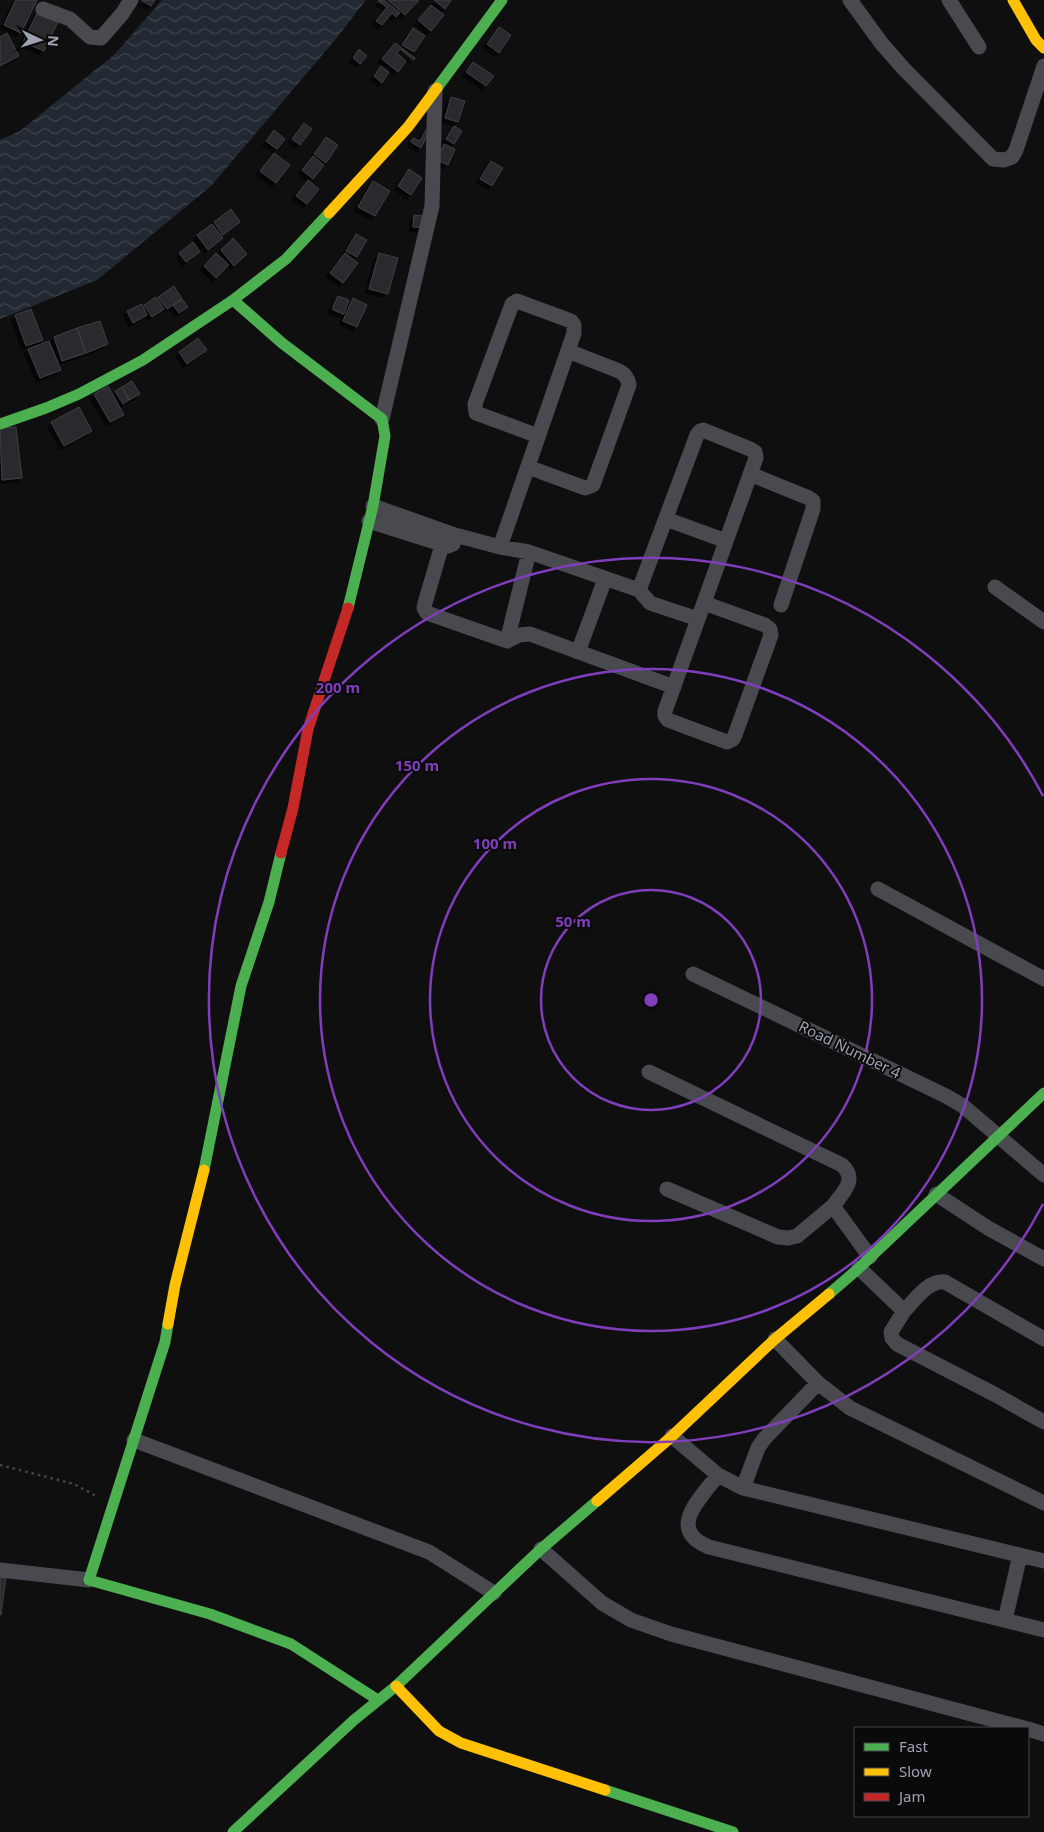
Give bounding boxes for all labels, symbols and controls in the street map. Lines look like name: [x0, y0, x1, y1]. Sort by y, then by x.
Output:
north arrow: [15, 15, 65, 65]
text: N: [44, 35, 63, 47]
text: 200 m: [316, 677, 360, 697]
text: 150 m: [395, 755, 439, 775]
text: 100 m: [473, 833, 517, 853]
text: 50 m: [555, 911, 591, 931]
centre of rings: [642, 991, 660, 1009]
street label: Road Number 4: [796, 1016, 905, 1082]
legend: [854, 1727, 1029, 1817]
text: Fast: [899, 1736, 928, 1756]
text: Slow: [899, 1761, 932, 1781]
text: Jam: [897, 1786, 926, 1806]

